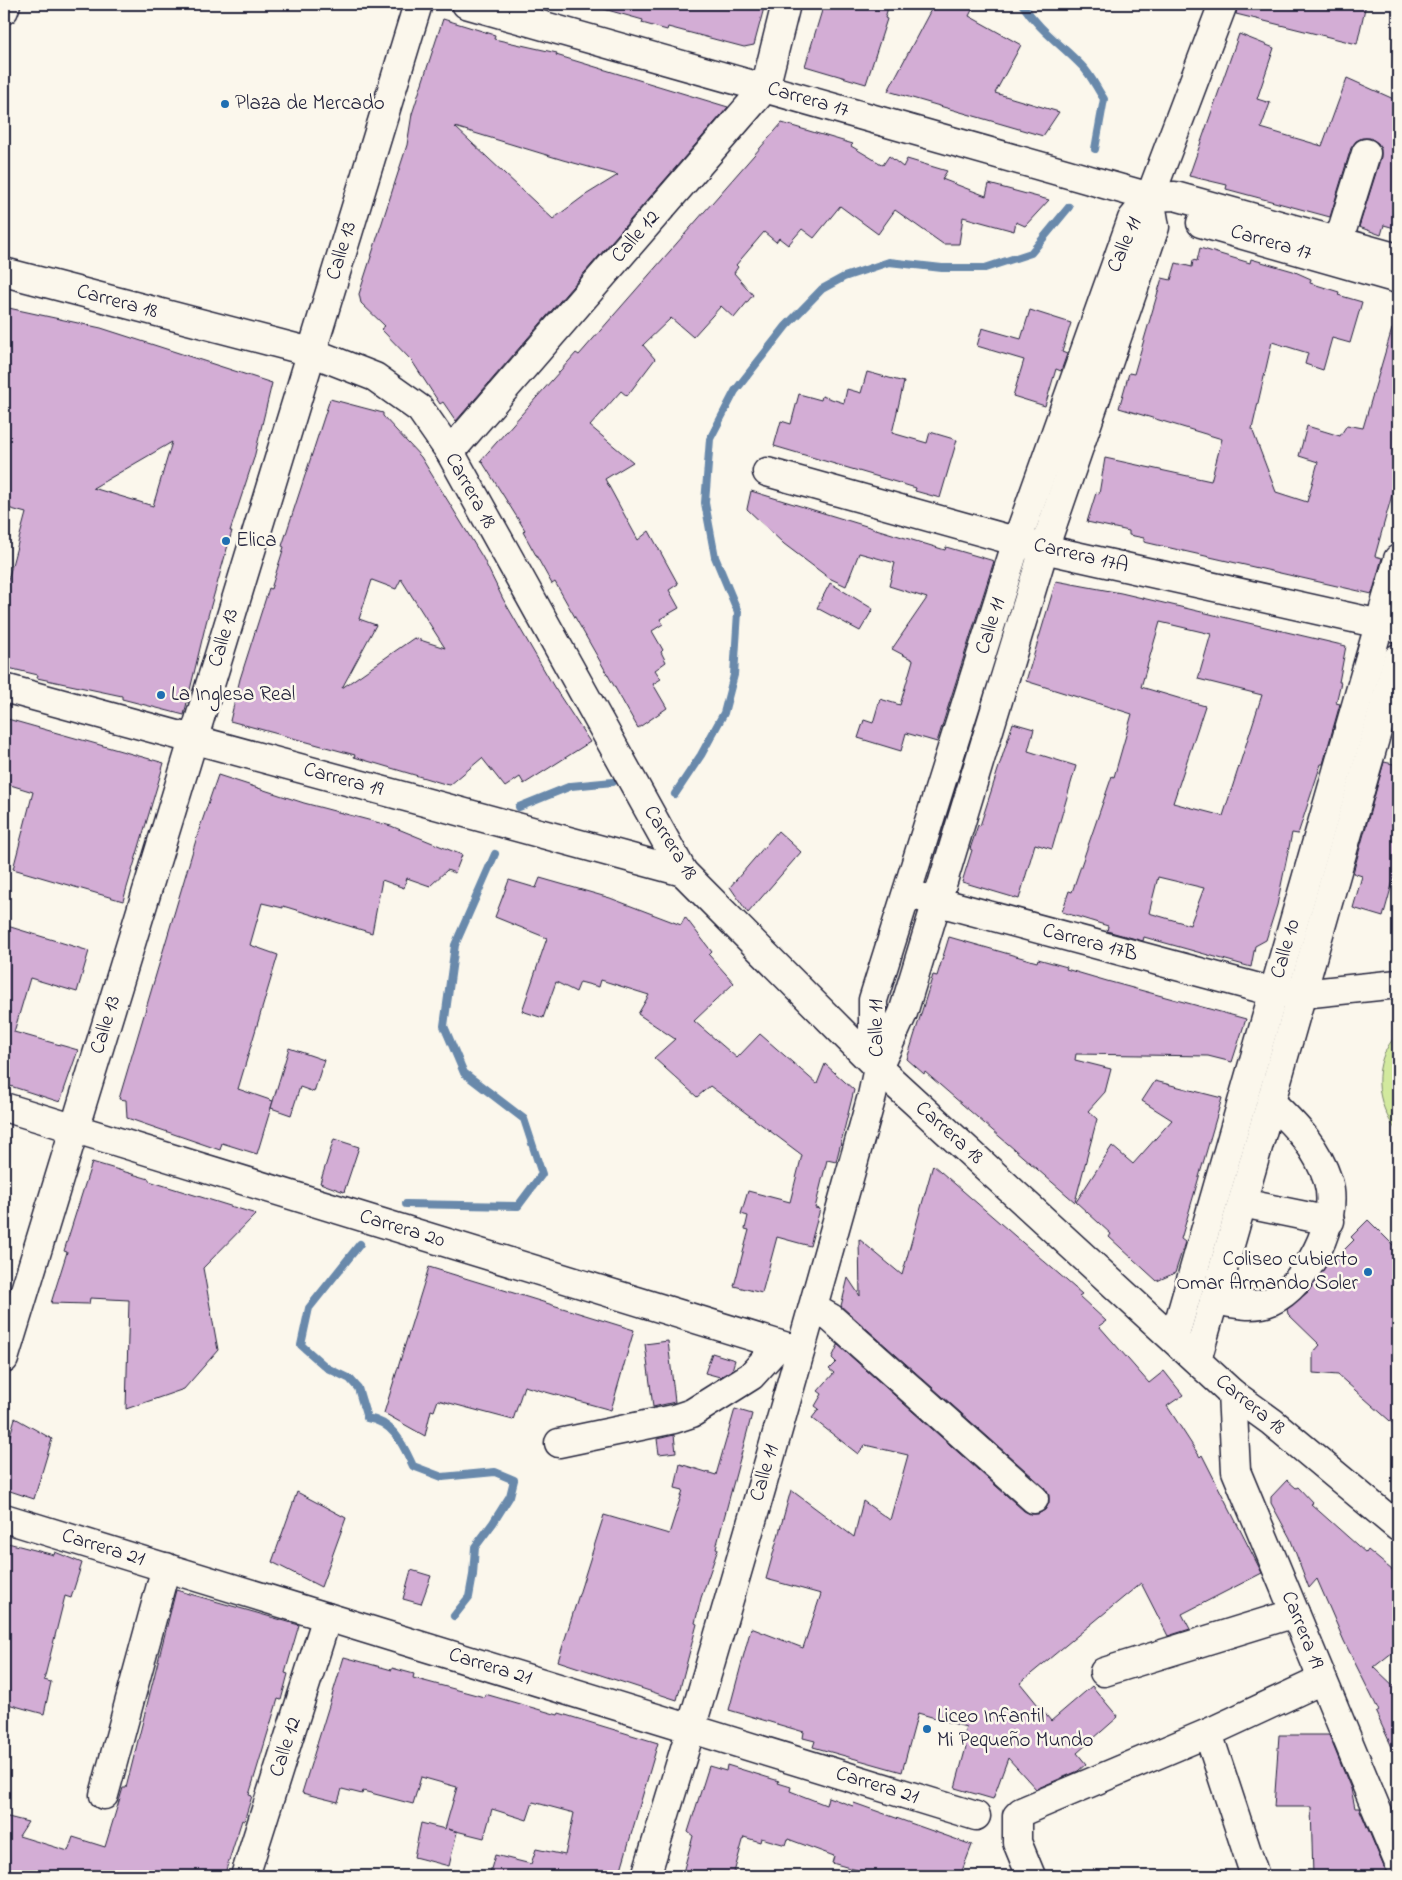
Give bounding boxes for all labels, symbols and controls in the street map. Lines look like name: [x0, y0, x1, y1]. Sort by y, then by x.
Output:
street label: Carrera 17: [764, 74, 853, 126]
place label: Plaza de Mercado: [235, 89, 385, 119]
marker: Plaza de Mercado: [219, 98, 231, 110]
street label: Calle 12: [604, 204, 668, 270]
street label: Calle 11: [1100, 212, 1150, 278]
street label: Carrera 17: [1227, 217, 1316, 269]
street label: Calle 13: [319, 218, 365, 284]
street label: Carrera 18: [73, 277, 161, 327]
street label: Carrera 18: [437, 447, 503, 535]
place label: Elica: [236, 526, 277, 556]
street label: Carrera 17A: [1031, 531, 1131, 581]
marker: Elica: [220, 535, 232, 547]
street label: Calle 11: [968, 594, 1014, 658]
street label: Calle 13: [201, 605, 247, 671]
place label: La Inglesa Real: [171, 680, 295, 712]
marker: La Inglesa Real: [155, 689, 167, 701]
street label: Carrera 19: [300, 755, 387, 805]
street label: Carrera 18: [635, 800, 705, 886]
street label: Carrera 17B: [1039, 916, 1141, 970]
street label: Calle 10: [1263, 916, 1309, 982]
street label: Calle 13: [83, 992, 129, 1058]
street label: Calle 11: [861, 998, 893, 1057]
street label: Carrera 18: [908, 1094, 990, 1172]
street label: Carrera 20: [356, 1202, 448, 1256]
place label: Coliseo cubierto Omar Armando Soler: [1176, 1245, 1358, 1299]
marker: Coliseo cubierto Omar Armando Soler: [1362, 1266, 1374, 1278]
street label: Carrera 18: [1208, 1367, 1292, 1443]
street label: Calle 11: [743, 1441, 787, 1505]
street label: Carrera 21: [58, 1521, 149, 1575]
street label: Carrera 19: [1273, 1587, 1331, 1674]
street label: Carrera 21: [445, 1640, 536, 1694]
place label: Liceo Infantil Mi Pequeño Mundo: [937, 1702, 1094, 1756]
street label: Calle 12: [262, 1713, 310, 1781]
marker: Liceo Infantil Mi Pequeño Mundo: [921, 1723, 933, 1735]
street label: Carrera 21: [832, 1759, 923, 1813]

